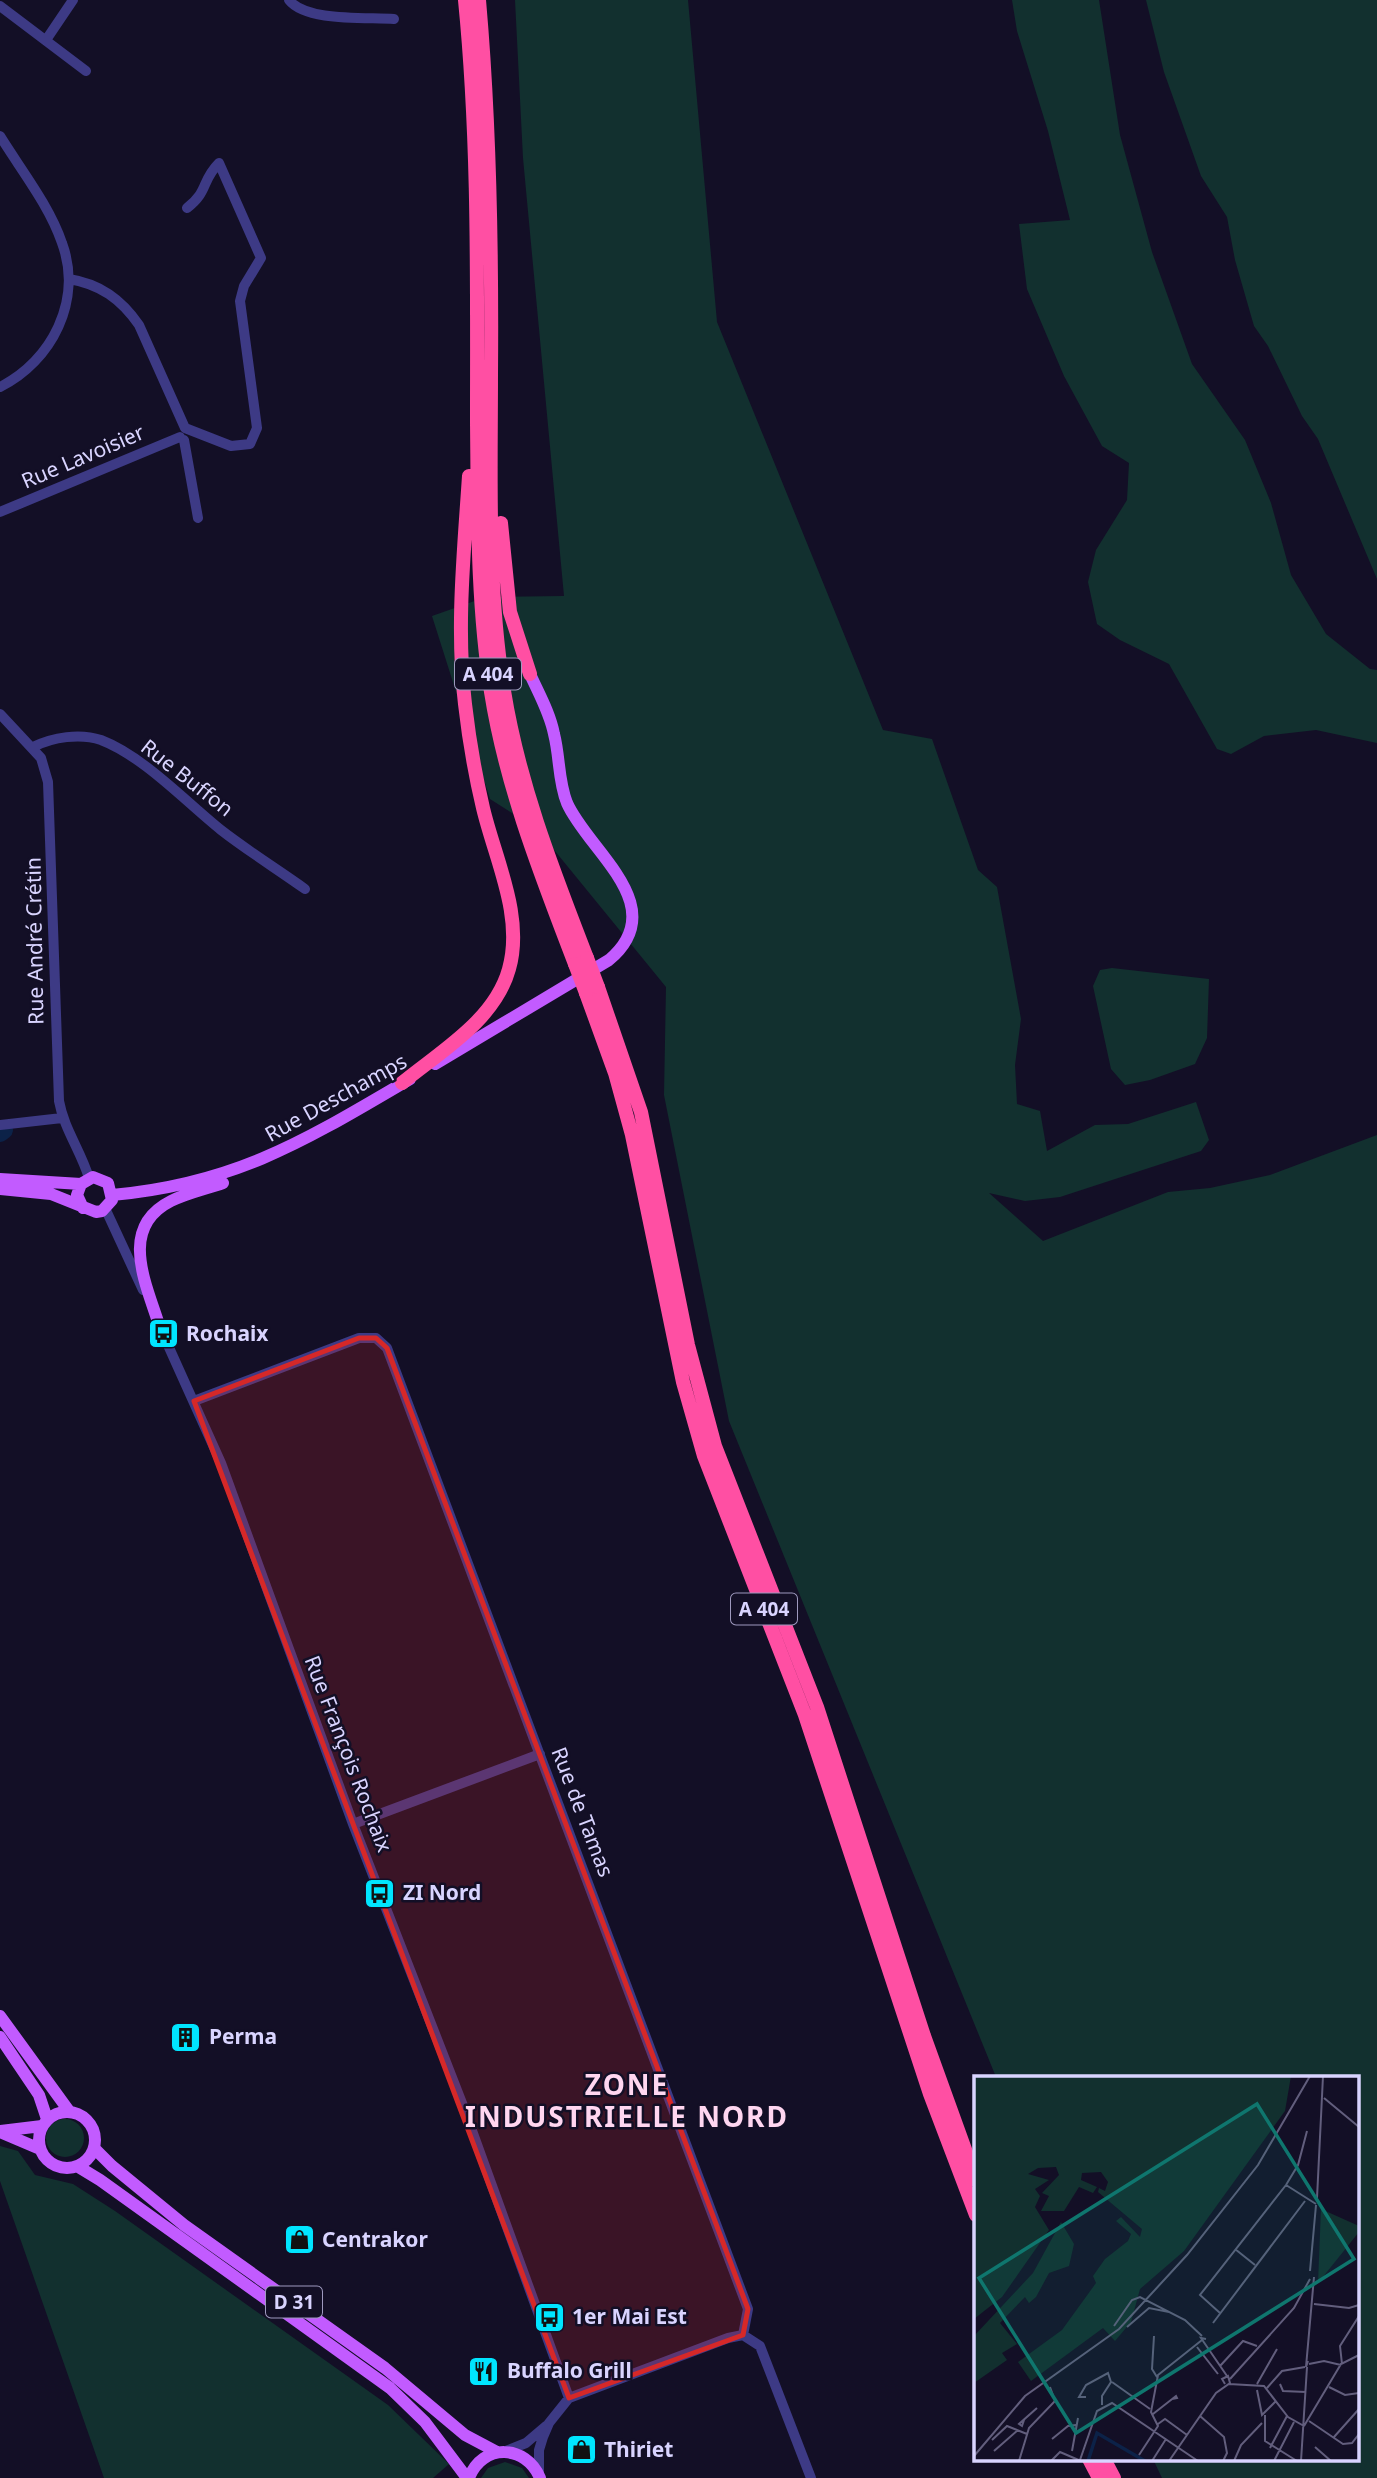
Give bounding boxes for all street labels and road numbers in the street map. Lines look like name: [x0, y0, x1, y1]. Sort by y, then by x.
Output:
street label: Rue Lavoisier: [17, 417, 149, 495]
road number: A 404: [455, 659, 521, 690]
street label: Rue Buffon: [136, 732, 240, 822]
street label: Rue André Crétin: [19, 857, 49, 1025]
street label: Rue Deschamps: [260, 1047, 411, 1148]
road number: A 404: [731, 1594, 797, 1624]
street label: Rue François Rochaix: [299, 1651, 399, 1856]
street label: Rue de Tamas: [545, 1743, 621, 1881]
road number: D 31: [266, 2286, 322, 2318]

